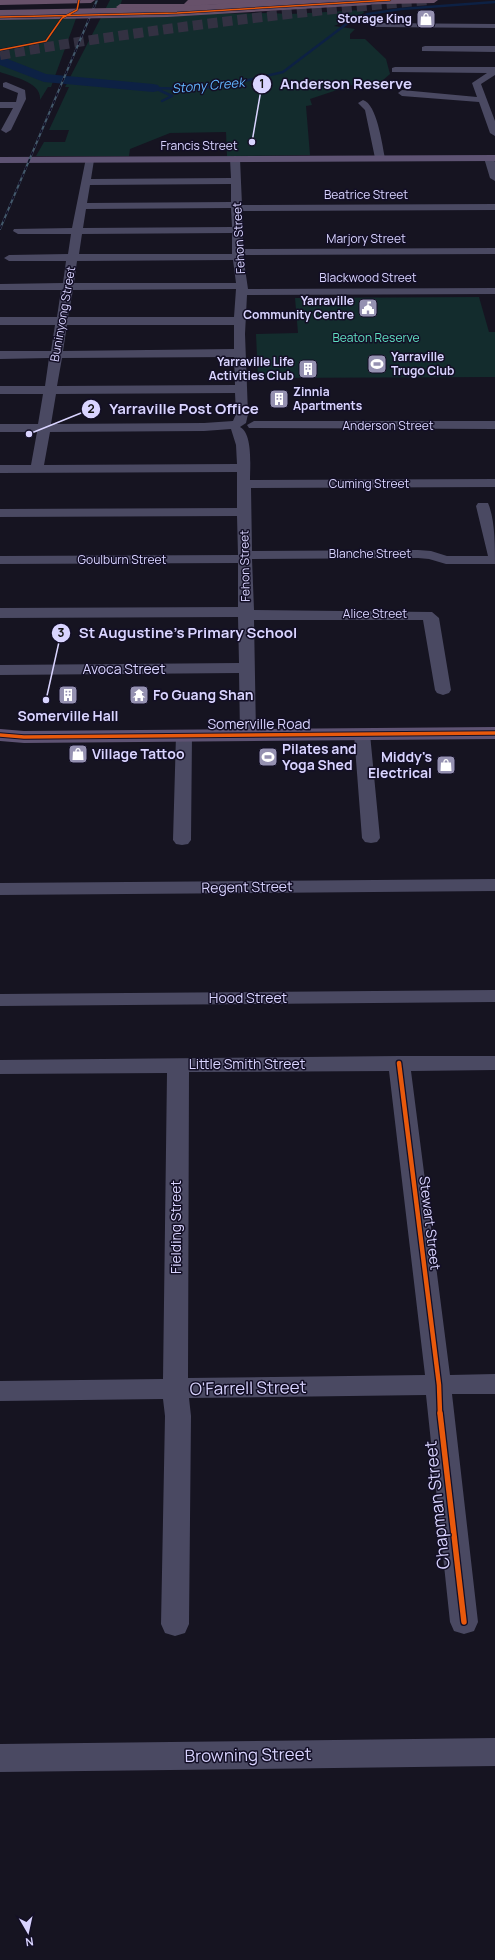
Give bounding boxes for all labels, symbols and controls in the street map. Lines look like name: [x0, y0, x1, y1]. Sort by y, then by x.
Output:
shop icon: Storage King: [415, 8, 437, 30]
place label: Storage King: [337, 10, 412, 27]
callout: Anderson Reserve: [252, 70, 420, 97]
water label: Stony Creek: [171, 73, 248, 97]
text: Anderson Reserve: [280, 73, 412, 94]
text: 1: [259, 75, 265, 92]
street label: Francis Street: [160, 137, 238, 154]
street label: Beatrice Street: [324, 186, 408, 203]
street label: Fehon Street: [228, 201, 249, 274]
street label: Marjory Street: [326, 230, 406, 247]
street label: Buninyong Street: [46, 265, 79, 363]
street label: Blackwood Street: [319, 269, 417, 286]
place label: Yarraville Community Centre: [243, 292, 354, 323]
public building icon: Yarraville Community Centre: [357, 297, 379, 319]
park label: Beaton Reserve: [332, 329, 420, 346]
place label: Yarraville Trugo Club: [391, 348, 454, 379]
place label: Yarraville Life Activities Club: [209, 353, 294, 384]
sports icon: Yarraville Trugo Club: [366, 353, 388, 375]
building icon: Yarraville Life Activities Club: [297, 358, 319, 380]
place label: Zinnia Apartments: [293, 383, 363, 414]
building icon: Zinnia Apartments: [268, 388, 290, 410]
callout: Yarraville Post Office: [81, 395, 266, 422]
text: Yarraville Post Office: [109, 398, 259, 419]
text: 2: [87, 400, 95, 417]
street label: Anderson Street: [342, 417, 434, 434]
street label: Cuming Street: [329, 475, 409, 492]
street label: Fehon Street: [235, 530, 254, 602]
street label: Blanche Street: [329, 545, 411, 562]
street label: Goulburn Street: [78, 551, 167, 568]
street label: Alice Street: [343, 605, 407, 622]
callout: St Augustine's Primary School: [51, 619, 305, 646]
text: St Augustine's Primary School: [79, 622, 297, 643]
text: 3: [58, 624, 65, 641]
street label: Avoca Street: [83, 659, 166, 678]
building icon: Somerville Hall: [57, 684, 79, 706]
temple icon: Fo Guang Shan: [128, 684, 150, 706]
place label: Fo Guang Shan: [153, 685, 254, 704]
place label: Somerville Hall: [17, 706, 119, 725]
street label: Somerville Road: [207, 714, 311, 733]
place label: Pilates and Yoga Shed: [282, 739, 357, 774]
shop icon: Village Tattoo: [67, 743, 89, 765]
place label: Village Tattoo: [92, 744, 185, 763]
sports icon: Pilates and Yoga Shed: [257, 746, 279, 768]
place label: Middy's Electrical: [368, 747, 432, 782]
shop icon: Middy's Electrical: [435, 754, 457, 776]
street label: Regent Street: [201, 876, 293, 897]
street label: Hood Street: [209, 988, 288, 1007]
street label: Little Smith Street: [189, 1054, 306, 1073]
street label: Stewart Street: [415, 1175, 446, 1271]
street label: Fielding Street: [166, 1180, 185, 1274]
street label: O'Farrell Street: [189, 1375, 307, 1400]
street label: Chapman Street: [418, 1439, 455, 1570]
street label: Browning Street: [184, 1742, 312, 1767]
north arrow: [8, 1912, 48, 1952]
text: N: [24, 1934, 35, 1950]

